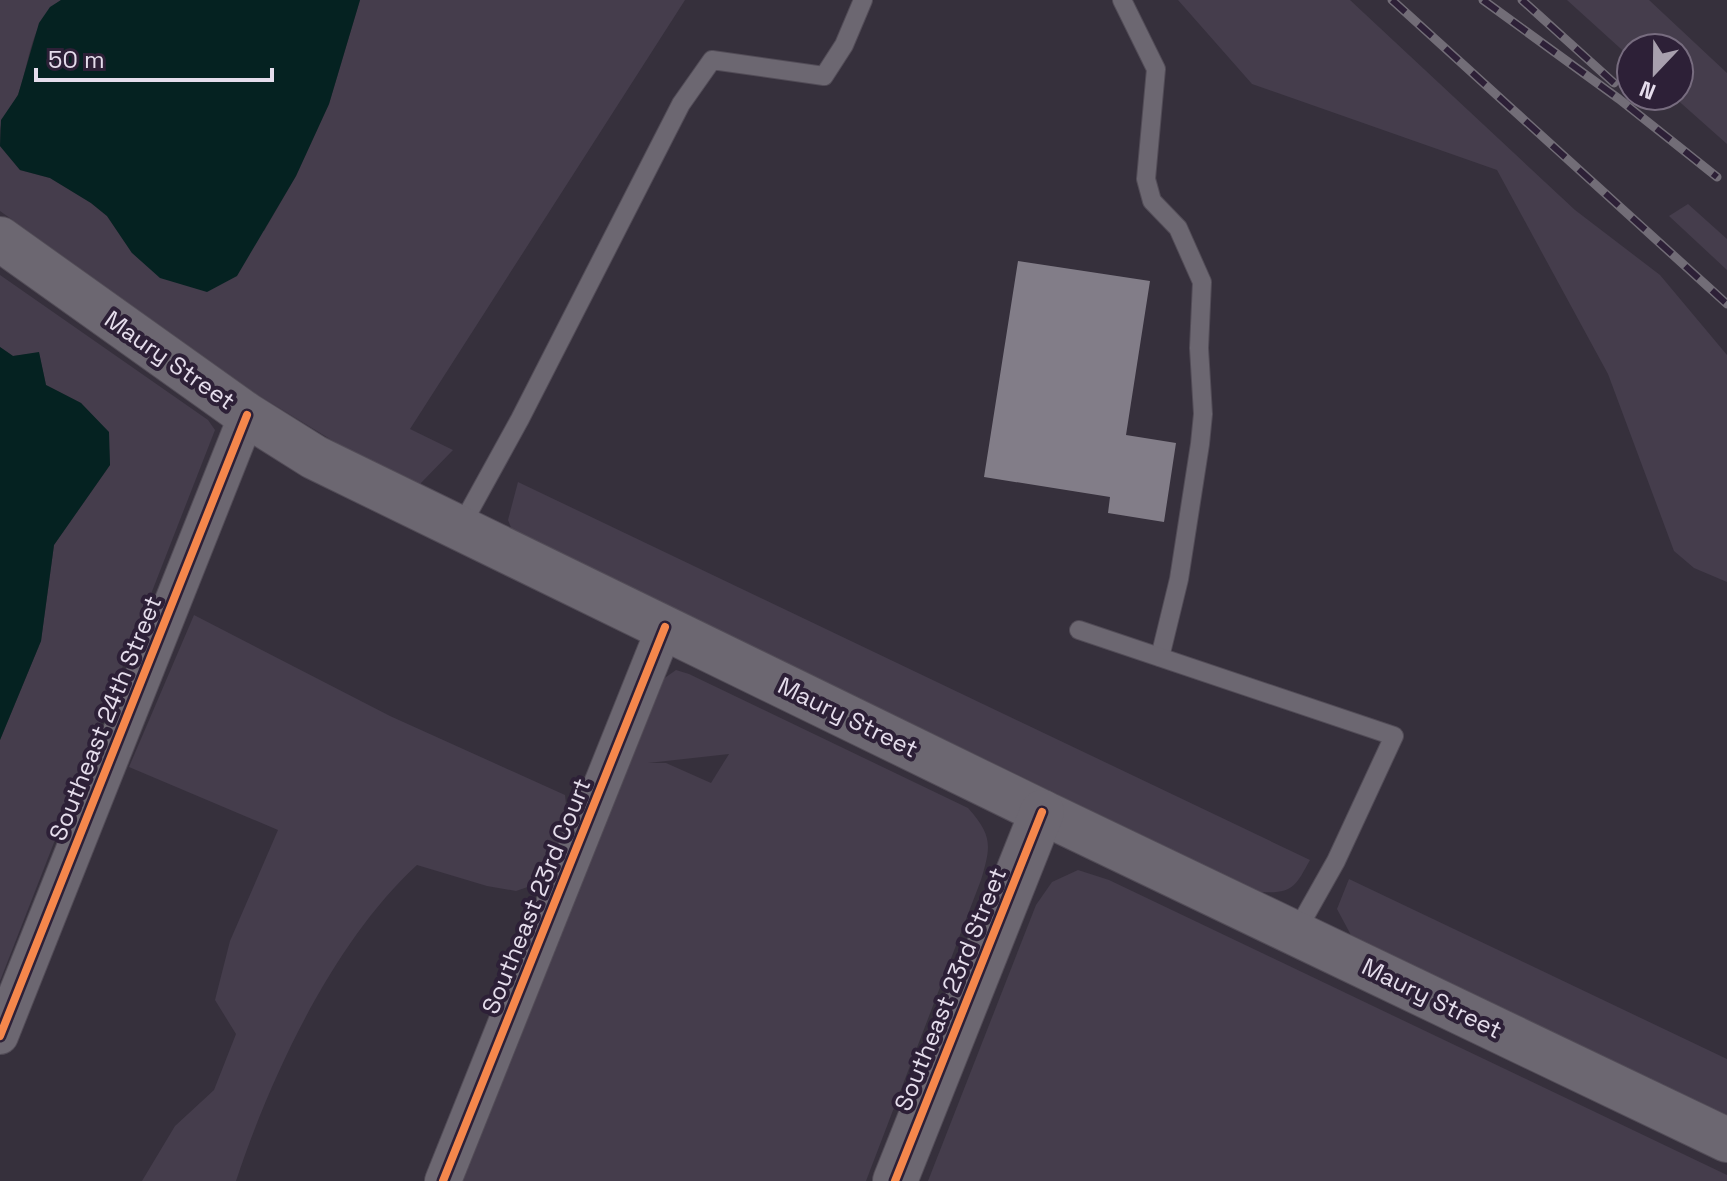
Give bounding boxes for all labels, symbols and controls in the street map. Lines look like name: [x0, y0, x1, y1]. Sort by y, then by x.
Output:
scale bar: [36, 32, 272, 82]
north arrow: [1615, 32, 1695, 112]
text: 50 m: [48, 44, 105, 75]
text: N: [1635, 75, 1660, 106]
street label: Maury Street: [99, 304, 241, 416]
street label: Southeast 24th Street: [42, 591, 168, 845]
street label: Maury Street: [773, 670, 923, 764]
street label: Southeast 23rd Court: [474, 774, 598, 1018]
street label: Southeast 23rd Street: [887, 863, 1013, 1115]
street label: Maury Street: [1357, 951, 1507, 1045]

